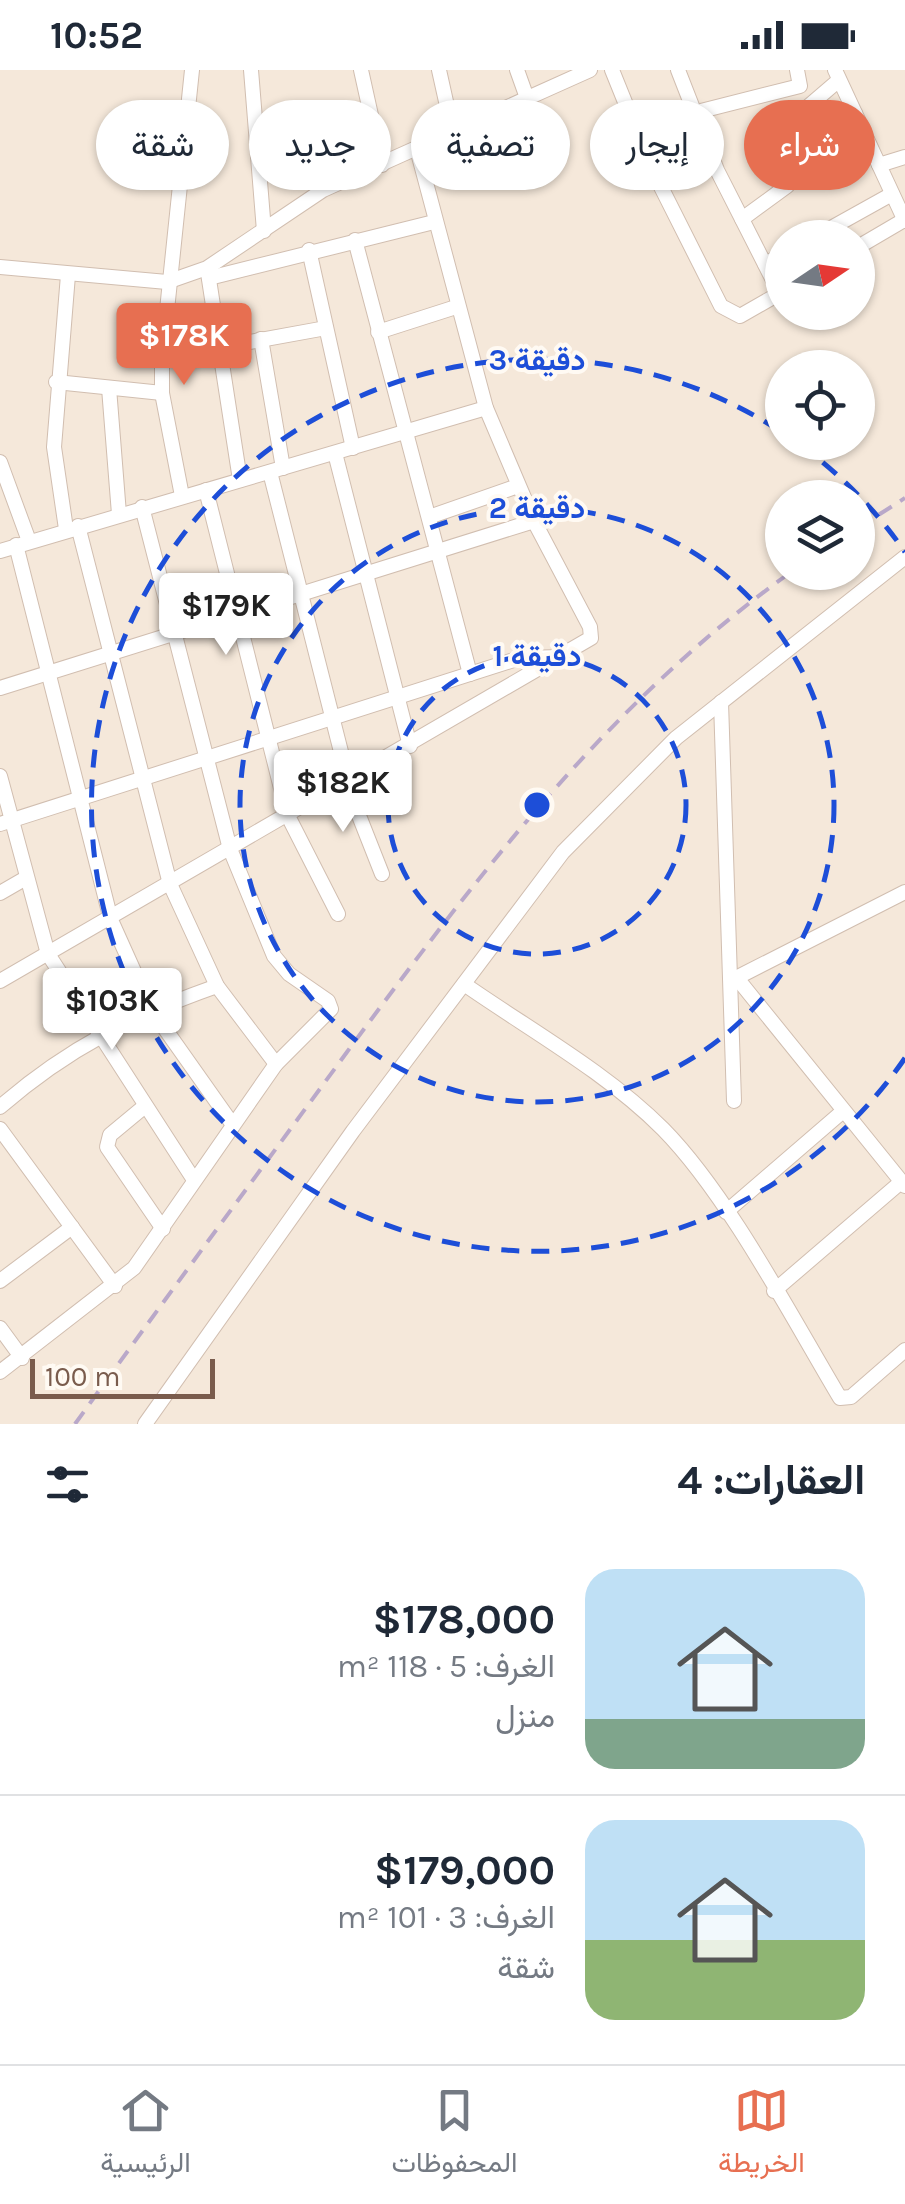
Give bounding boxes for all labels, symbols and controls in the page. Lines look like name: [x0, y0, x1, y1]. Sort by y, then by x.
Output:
text: 10:52: [50, 13, 143, 58]
chip: شقة: [96, 100, 229, 190]
chip: جديد: [249, 100, 391, 190]
chip: تصفية: [411, 100, 570, 190]
chip: إيجار: [590, 100, 724, 190]
chip: شراء: [744, 100, 875, 190]
north arrow: [765, 220, 875, 330]
map controls: [765, 220, 875, 590]
pin: $178K: [114, 303, 254, 388]
text: $178K: [139, 317, 230, 354]
text: 3 دقيقة: [488, 342, 586, 378]
button: locate: [765, 350, 875, 460]
button: layers: [765, 480, 875, 590]
text: 2 دقيقة: [489, 490, 585, 526]
pin: $179K: [156, 573, 296, 658]
text: $179K: [181, 587, 271, 624]
text: 1 دقيقة: [492, 638, 582, 674]
pin: $182K: [273, 750, 413, 835]
text: $182K: [296, 764, 390, 801]
centre of rings: [519, 787, 555, 823]
pin: $103K: [42, 968, 182, 1053]
text: $103K: [65, 982, 159, 1019]
scale bar: [30, 1354, 215, 1398]
text: 100 m: [45, 1360, 120, 1393]
text: العقارات: 4: [677, 1455, 865, 1505]
icon: filters: [40, 1457, 95, 1512]
text: $178,000: [373, 1594, 555, 1644]
icon: home: [665, 1609, 785, 1729]
text: الغرف: 5 · 118 m²: [337, 1648, 555, 1685]
text: منزل: [495, 1698, 555, 1735]
text: $179,000: [374, 1845, 555, 1895]
icon: home: [665, 1860, 785, 1980]
text: الغرف: 3 · 101 m²: [337, 1899, 555, 1936]
text: شقة: [497, 1949, 555, 1986]
tab: الرئيسية: [100, 2083, 191, 2187]
tab: المحفوظات: [391, 2083, 518, 2187]
tab: الخريطة: [718, 2083, 805, 2187]

